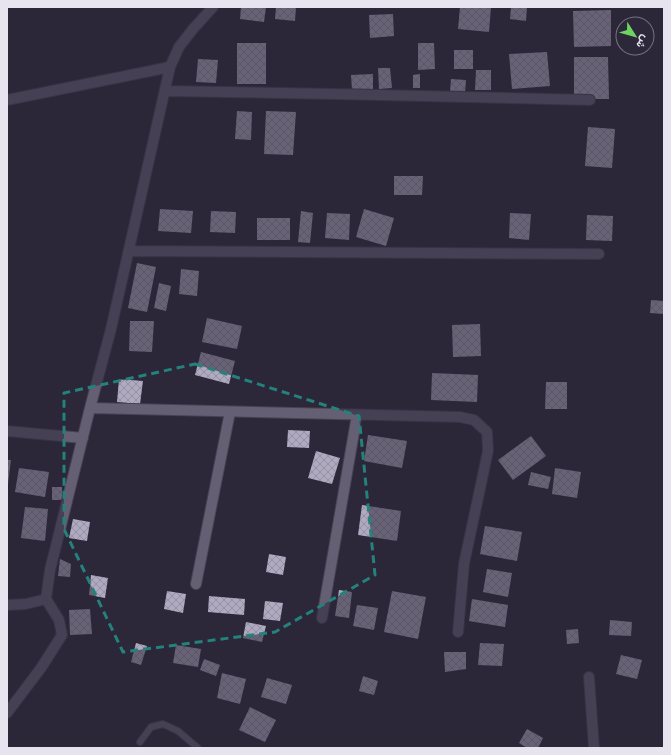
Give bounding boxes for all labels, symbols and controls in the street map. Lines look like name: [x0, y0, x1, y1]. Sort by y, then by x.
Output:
north arrow: [615, 16, 655, 56]
text: ش: [633, 33, 653, 52]

